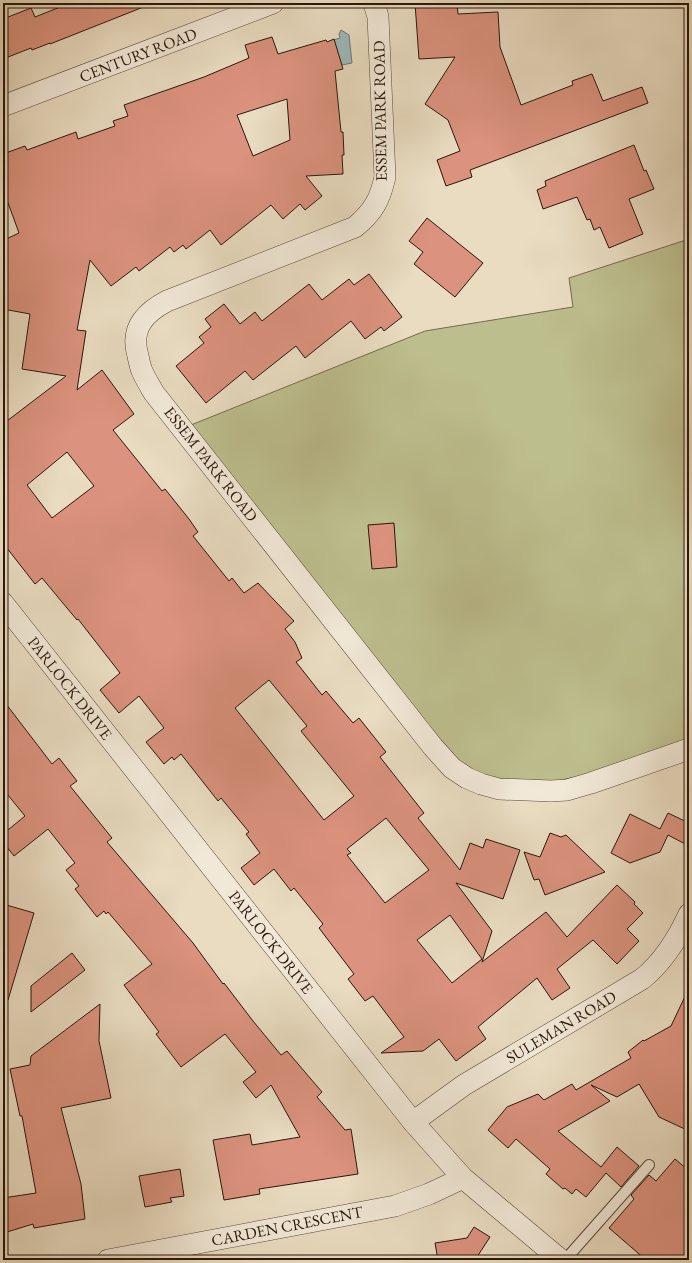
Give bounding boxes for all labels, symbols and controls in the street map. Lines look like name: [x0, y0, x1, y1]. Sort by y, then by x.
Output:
street label: CENTURY ROAD: [76, 23, 200, 87]
street label: ESSEM PARK ROAD: [368, 40, 392, 182]
street label: ESSEM PARK ROAD: [159, 402, 263, 526]
street label: PARLOCK DRIVE: [23, 632, 117, 744]
street label: PARLOCK DRIVE: [224, 886, 318, 998]
street label: SULEMAN ROAD: [502, 986, 620, 1068]
street label: CARDEN CRESCENT: [210, 1201, 365, 1251]

